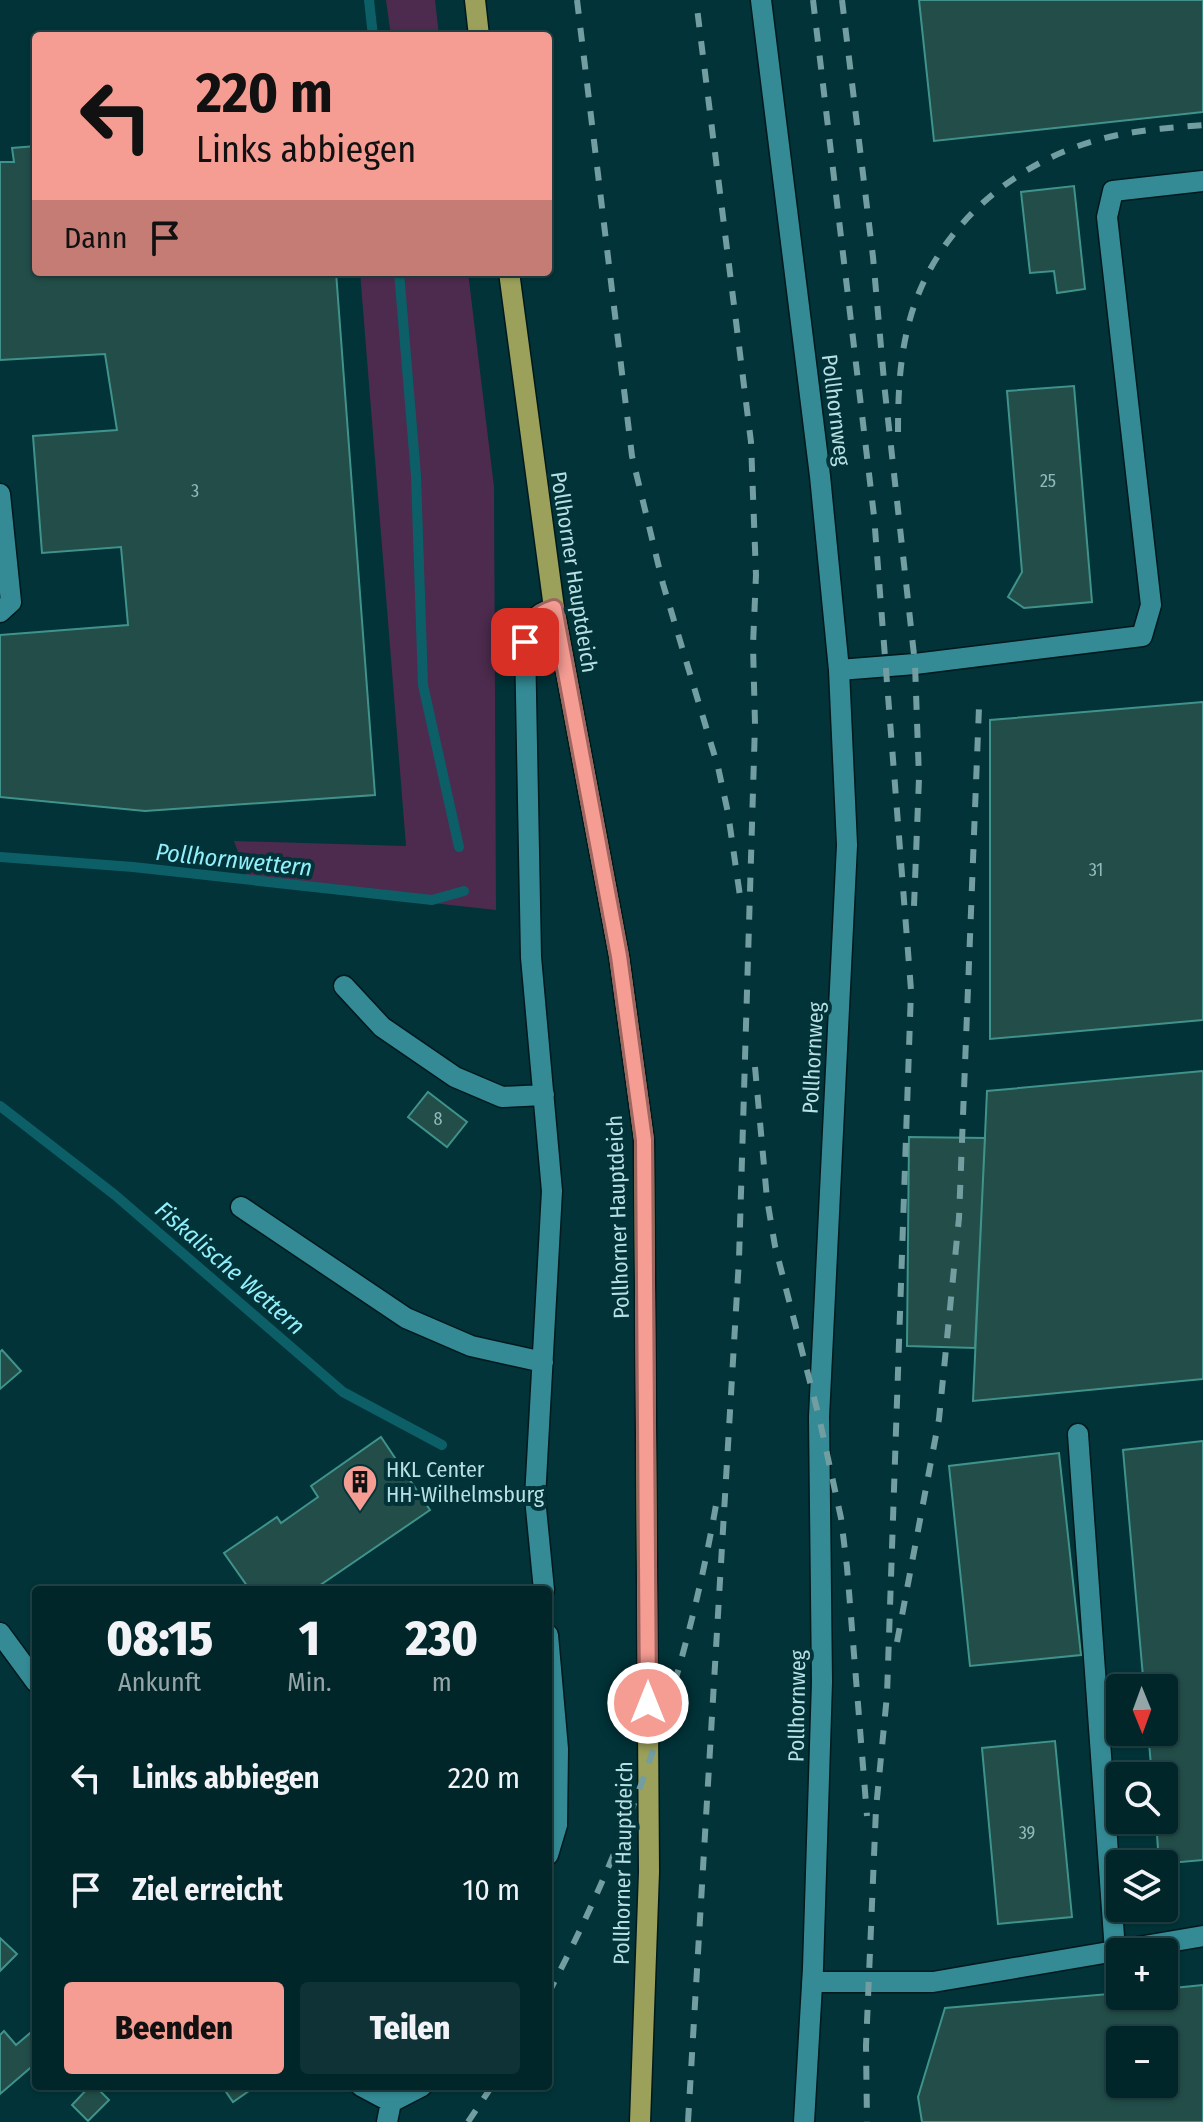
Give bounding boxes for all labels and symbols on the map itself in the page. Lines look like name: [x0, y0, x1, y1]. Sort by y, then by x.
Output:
street label: Pollhornweg: [816, 353, 856, 468]
street label: Pollhorner Hauptdeich: [545, 469, 603, 675]
house number: 25: [1040, 470, 1056, 492]
house number: 3: [191, 480, 199, 502]
pin: [491, 608, 559, 676]
water label: Pollhornwettern: [154, 838, 314, 882]
house number: 31: [1089, 859, 1103, 881]
street label: Pollhornweg: [797, 1001, 829, 1115]
house number: 8: [434, 1108, 443, 1130]
street label: Pollhorner Hauptdeich: [601, 1115, 635, 1319]
water label: Fiskalische Wettern: [150, 1196, 310, 1340]
place label: HKL Center HH-Wilhelmsburg: [386, 1456, 545, 1508]
building icon: HKL Center HH-Wilhelmsburg: [341, 1463, 379, 1513]
street label: Pollhornweg: [783, 1649, 811, 1762]
position arrow: [606, 1661, 690, 1745]
north arrow: [1106, 1674, 1178, 1746]
street label: Pollhorner Hauptdeich: [608, 1761, 638, 1965]
house number: 39: [1019, 1822, 1035, 1844]

